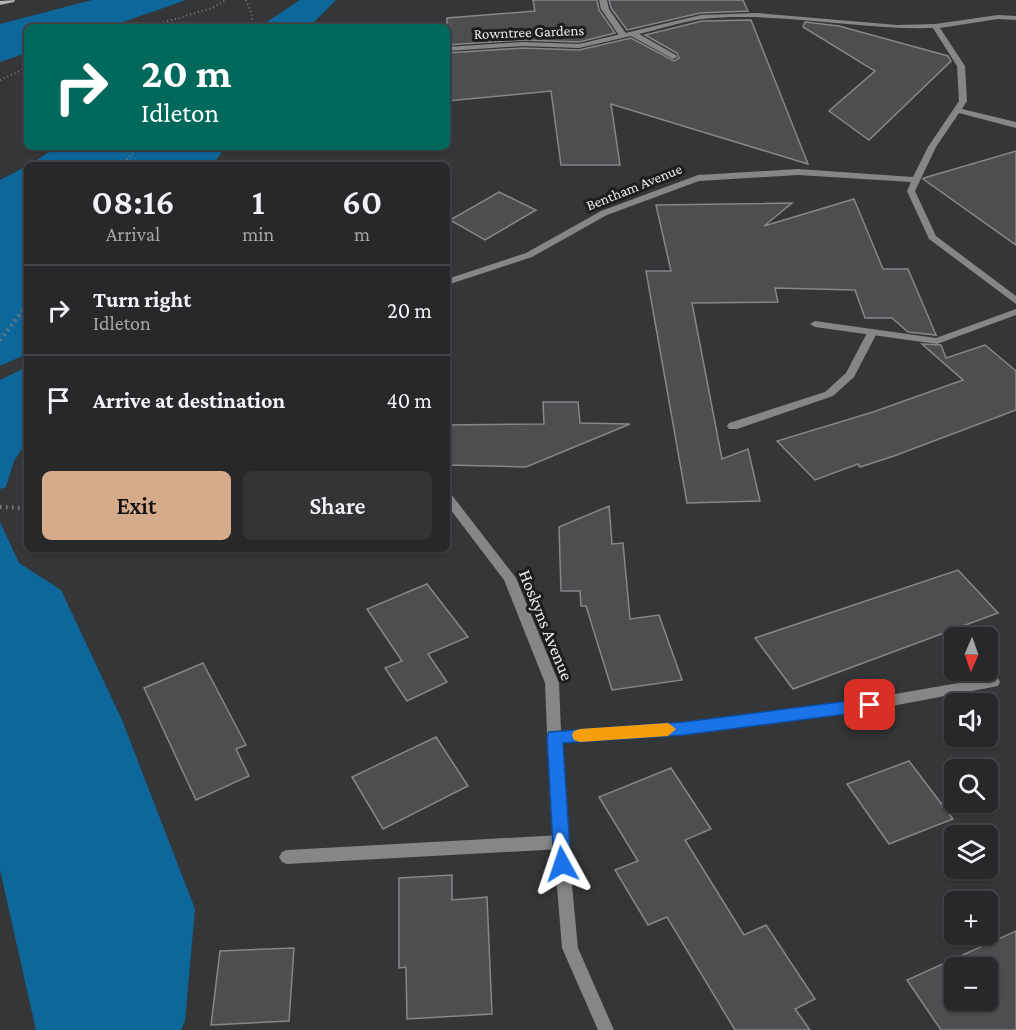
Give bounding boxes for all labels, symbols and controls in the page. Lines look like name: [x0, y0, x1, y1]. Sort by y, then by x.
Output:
street label: Rowntree Gardens: [473, 22, 585, 42]
icon: right: [42, 48, 120, 126]
text: 20 m: [141, 49, 232, 96]
text: Idleton: [141, 98, 219, 128]
street label: Bentham Avenue: [584, 160, 685, 213]
text: 08:16: [92, 182, 175, 222]
text: 1: [252, 182, 265, 222]
text: 60: [342, 182, 382, 222]
text: Arrival: [106, 223, 160, 245]
text: min: [242, 223, 274, 245]
text: m: [354, 223, 370, 245]
text: Turn right: [93, 287, 191, 312]
icon: right: [42, 294, 75, 327]
text: 20 m: [387, 298, 432, 323]
text: Idleton: [93, 312, 151, 334]
icon: arrive: [42, 384, 75, 417]
text: Arrive at destination: [93, 388, 285, 413]
text: 40 m: [387, 388, 432, 413]
button: Exit: [42, 471, 231, 540]
button: Share: [243, 471, 432, 540]
street label: Hoskyns Avenue: [515, 567, 577, 683]
north arrow: [944, 627, 998, 681]
map controls: [944, 627, 998, 1011]
pin: [844, 679, 895, 730]
icon: arrive: [853, 688, 886, 721]
button: sound: [944, 693, 998, 747]
button: search: [944, 759, 998, 813]
button: layers: [944, 825, 998, 879]
position arrow: [530, 832, 594, 896]
button: +: [944, 891, 998, 945]
button: −: [944, 957, 998, 1011]

